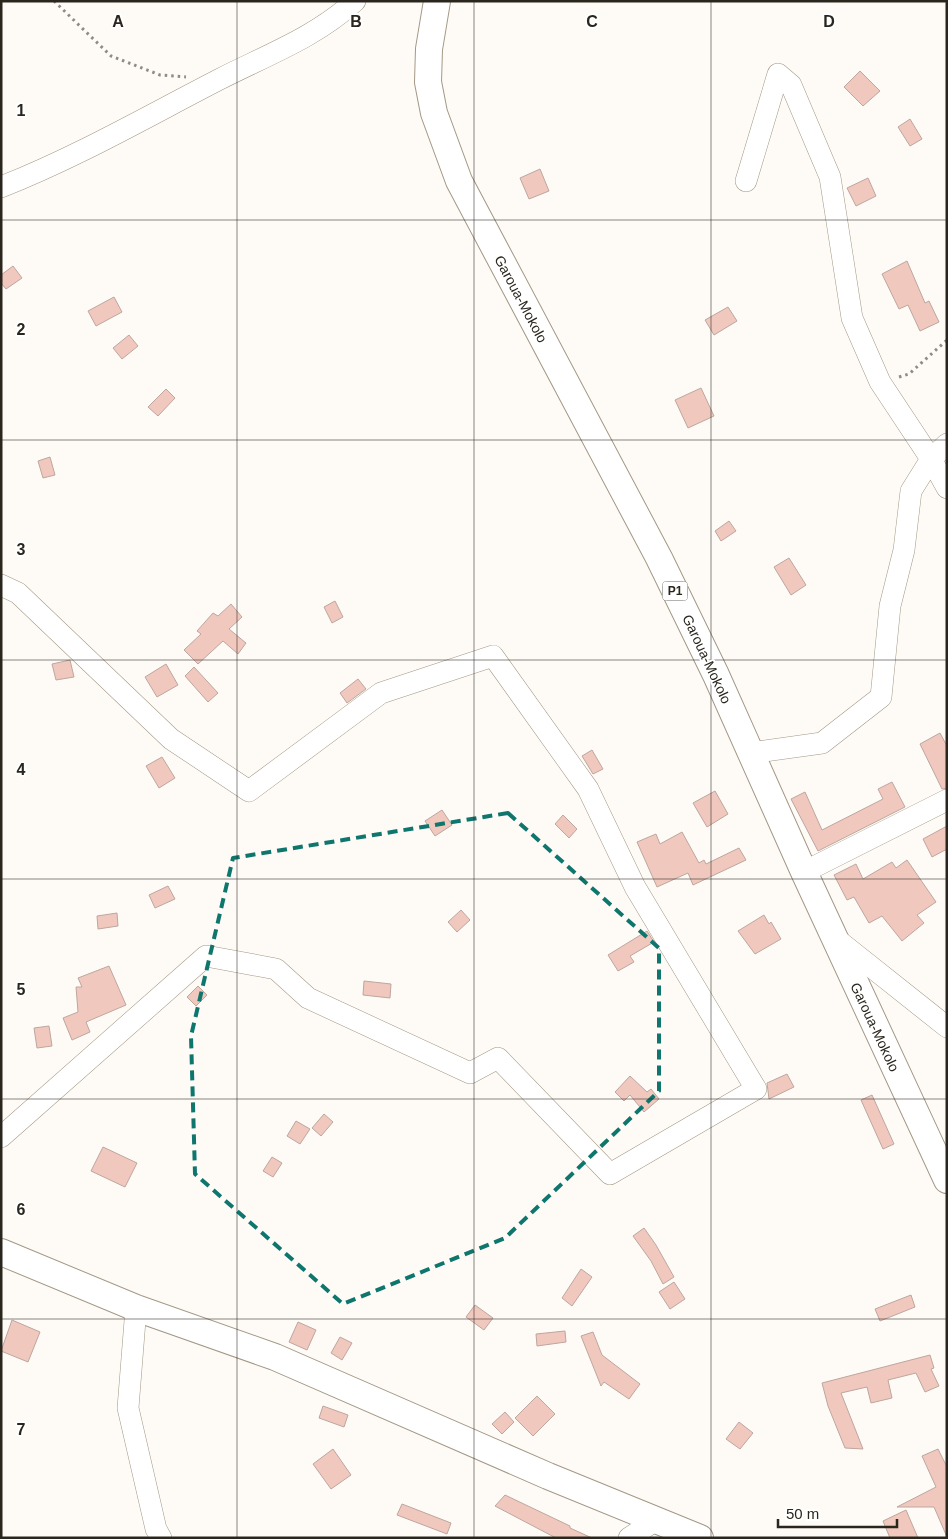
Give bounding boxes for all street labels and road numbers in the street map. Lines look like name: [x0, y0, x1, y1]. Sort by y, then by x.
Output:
street label: Garoua-Mokolo: [491, 253, 551, 346]
road number: P1: [662, 582, 688, 600]
street label: Garoua-Mokolo: [679, 612, 735, 706]
street label: Garoua-Mokolo: [847, 980, 903, 1074]

